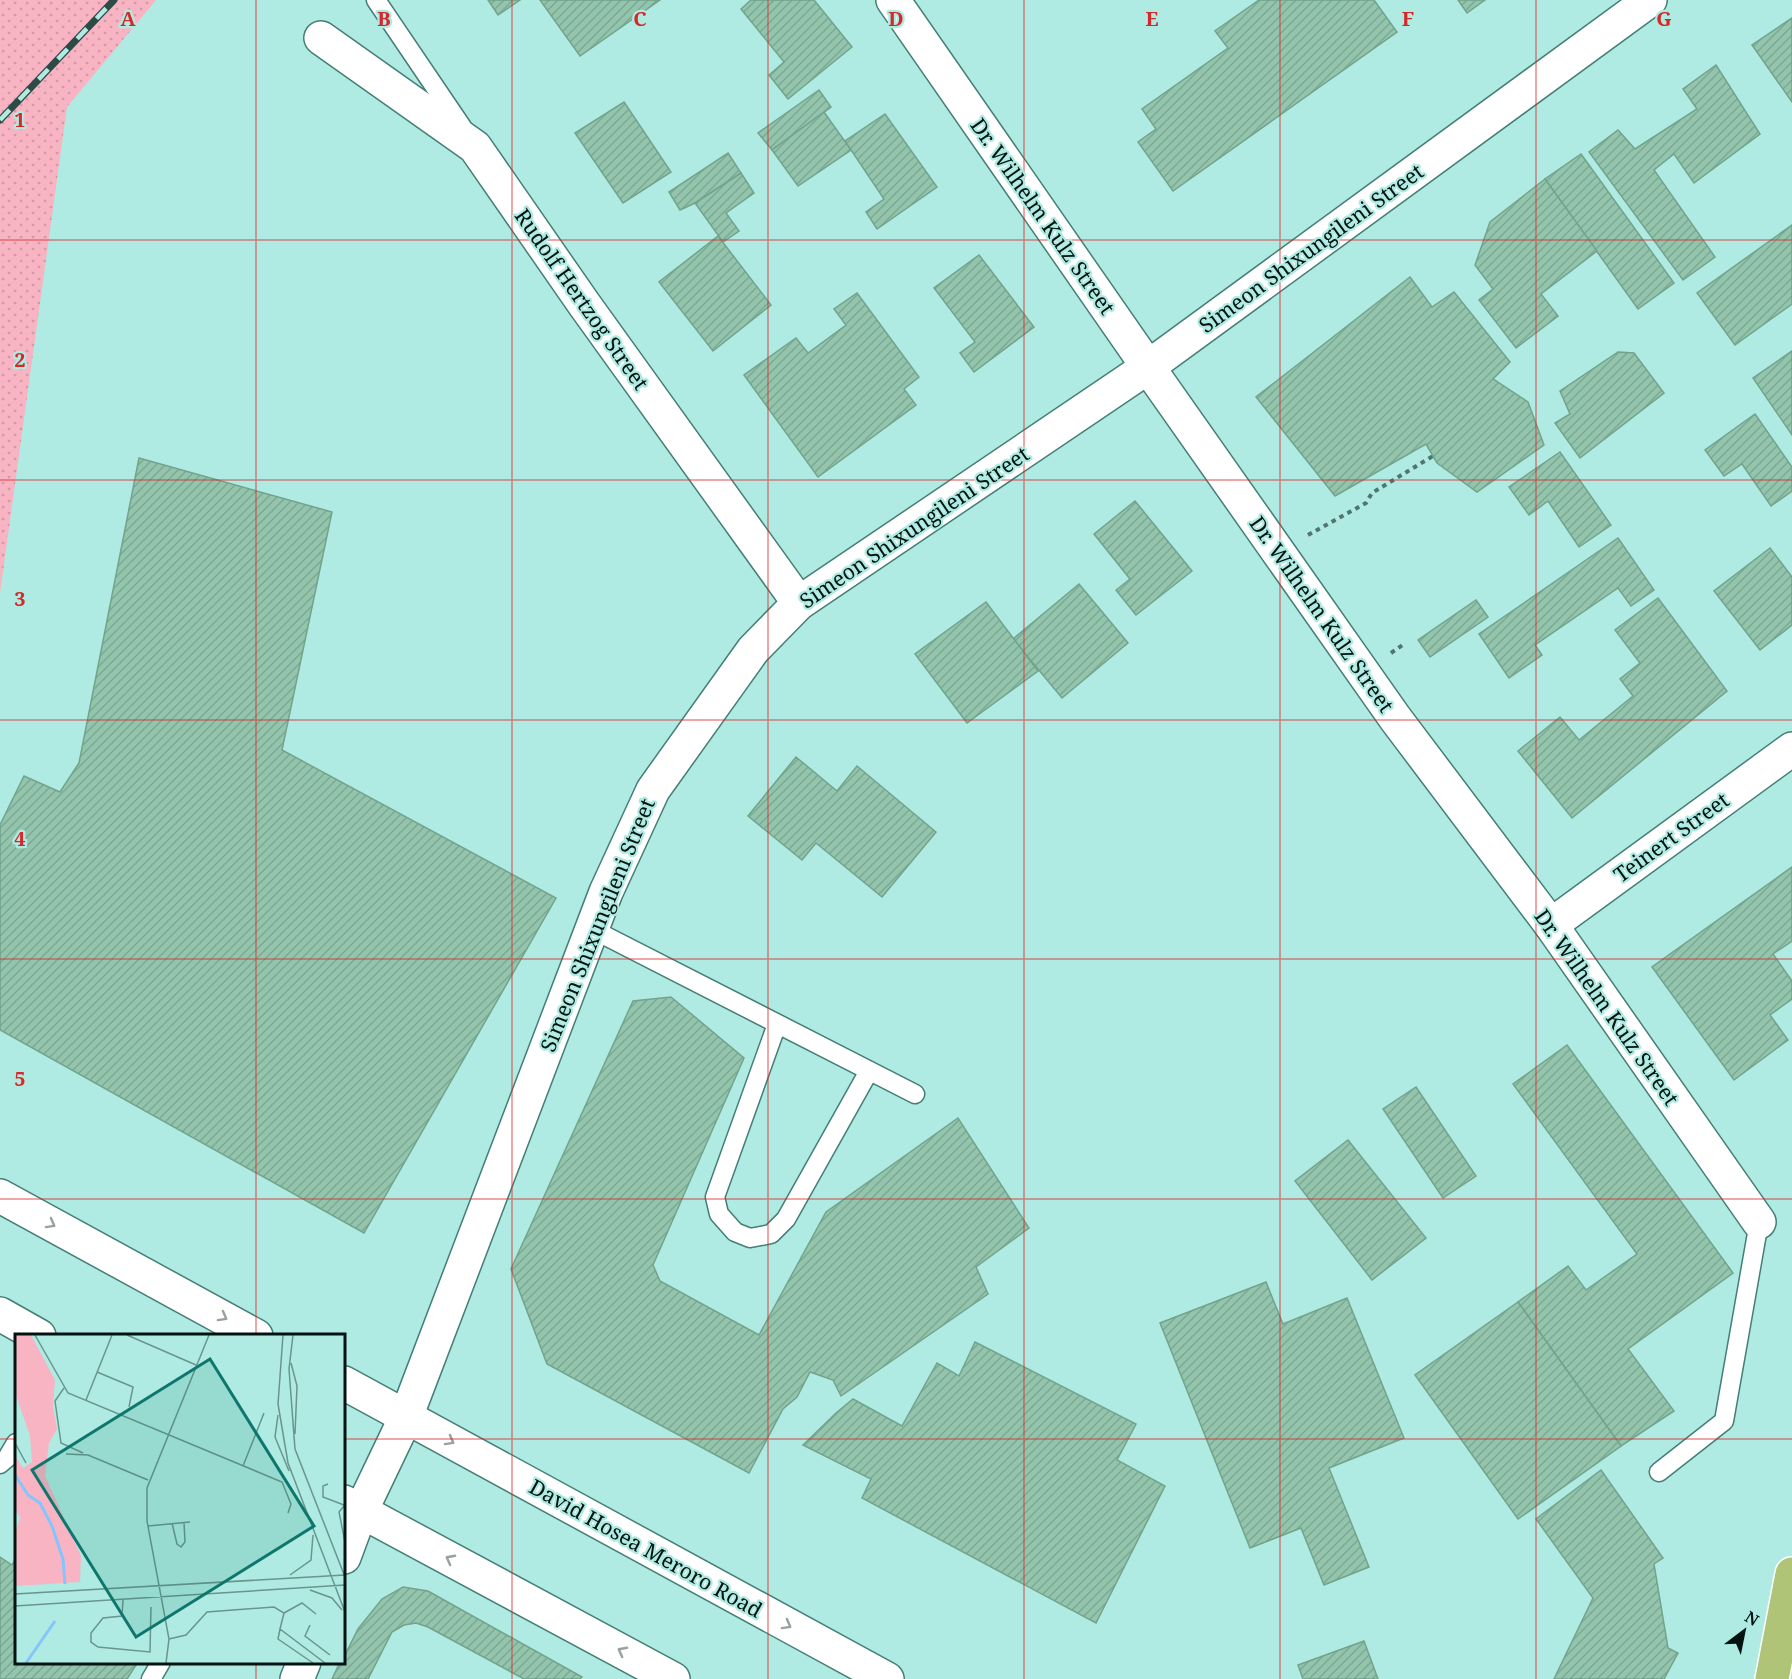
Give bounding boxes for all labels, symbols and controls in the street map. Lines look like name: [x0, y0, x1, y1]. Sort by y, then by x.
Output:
text: A: [120, 5, 136, 32]
text: B: [377, 5, 391, 32]
text: C: [633, 5, 647, 32]
text: D: [888, 5, 904, 32]
text: E: [1145, 5, 1159, 32]
text: F: [1402, 5, 1414, 32]
text: G: [1656, 5, 1672, 32]
text: 1: [14, 106, 26, 133]
street label: Dr. Wilhelm Kulz Street: [965, 112, 1121, 320]
street label: Simeon Shixungileni Street: [1193, 157, 1429, 339]
street label: Rudolf Hertzog Street: [509, 203, 655, 395]
text: 2: [14, 346, 26, 373]
street label: Simeon Shixungileni Street: [794, 440, 1034, 614]
street label: Dr. Wilhelm Kulz Street: [1244, 510, 1400, 718]
text: 3: [14, 585, 26, 612]
street label: Teinert Street: [1608, 786, 1734, 888]
street label: Simeon Shixungileni Street: [533, 794, 661, 1056]
text: 4: [14, 825, 26, 852]
street label: Dr. Wilhelm Kulz Street: [1529, 903, 1685, 1111]
text: 5: [14, 1065, 26, 1092]
one-way arrow: [45, 1217, 56, 1228]
one-way arrow: [217, 1310, 227, 1321]
inset map: [15, 1334, 345, 1664]
one-way arrow: [444, 1434, 454, 1445]
street label: David Hosea Meroro Road: [525, 1472, 767, 1624]
one-way arrow: [446, 1555, 456, 1566]
north arrow: [1714, 1601, 1774, 1661]
text: N: [1741, 1606, 1763, 1631]
one-way arrow: [781, 1618, 792, 1629]
one-way arrow: [617, 1647, 628, 1658]

